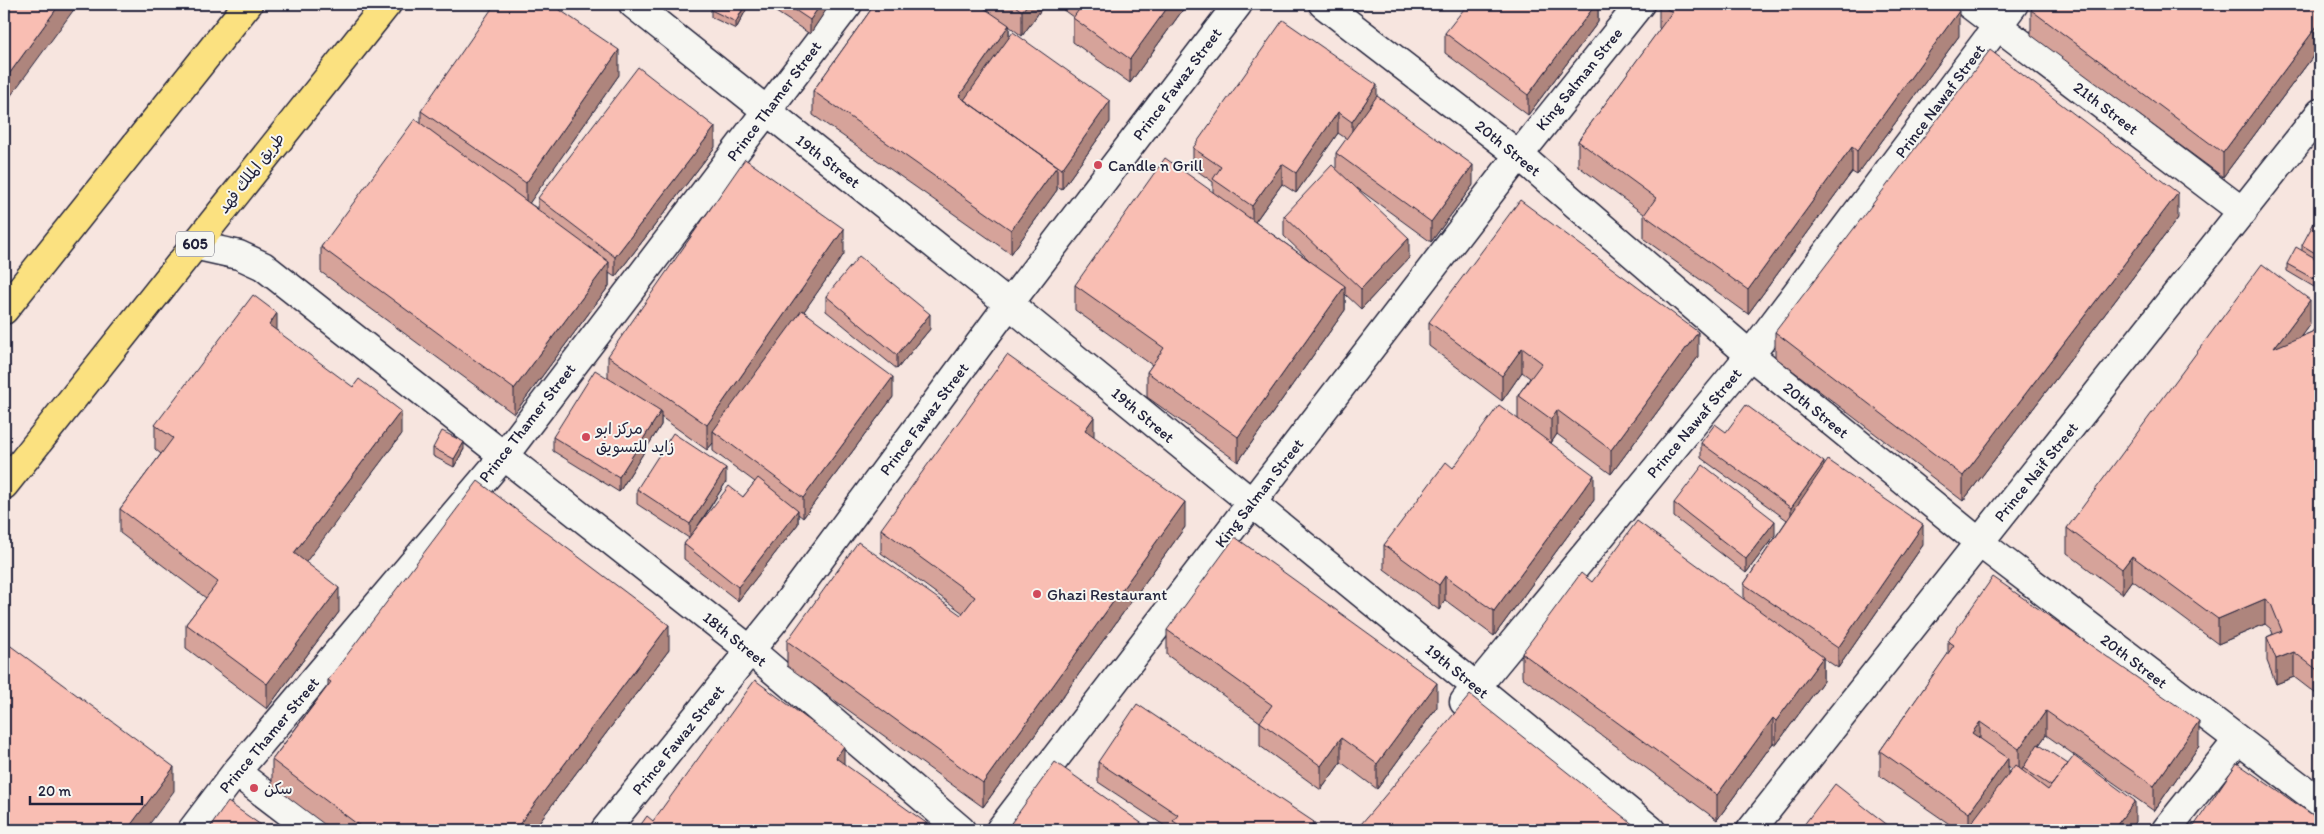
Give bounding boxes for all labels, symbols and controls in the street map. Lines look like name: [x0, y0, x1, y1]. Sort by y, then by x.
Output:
street label: Prince Fawaz Street: [1128, 24, 1226, 144]
street label: King Salman Stree: [1532, 24, 1626, 134]
street label: Prince Thamer Street: [723, 37, 825, 165]
street label: Prince Nawaf Street: [1891, 40, 1989, 162]
street label: 21th Street: [2070, 77, 2142, 139]
street label: 20th Street: [1471, 116, 1545, 180]
street label: طريق الملك فهد: [214, 129, 288, 217]
street label: 19th Street: [792, 130, 864, 192]
place label: Candle n Grill: [1108, 156, 1203, 175]
marker: Candle n Grill: [1092, 159, 1104, 171]
road number: 605: [176, 232, 214, 256]
street label: Prince Fawaz Street: [875, 359, 973, 479]
street label: Prince Thamer Street: [475, 360, 579, 486]
street label: Prince Nawaf Street: [1643, 364, 1745, 482]
street label: 20th Street: [1779, 378, 1853, 442]
street label: 19th Street: [1108, 383, 1178, 447]
street label: Prince Naif Street: [1990, 418, 2082, 526]
place label: مركز ابو زايد للتسويق: [594, 419, 674, 457]
marker: مركز ابو زايد للتسويق: [580, 431, 592, 443]
street label: King Salman Street: [1211, 435, 1307, 551]
place label: Ghazi Restaurant: [1047, 585, 1167, 604]
marker: Ghazi Restaurant: [1031, 588, 1043, 600]
street label: 18th Street: [699, 608, 771, 670]
street label: 20th Street: [2097, 630, 2171, 692]
street label: 19th Street: [1421, 640, 1493, 702]
street label: Prince Thamer Street: [215, 673, 323, 797]
street label: Prince Fawaz Street: [628, 681, 728, 799]
scale bar: [30, 774, 142, 806]
place label: سكن: [264, 779, 293, 798]
text: 20 m: [38, 782, 72, 800]
marker: سكن: [248, 782, 260, 794]

